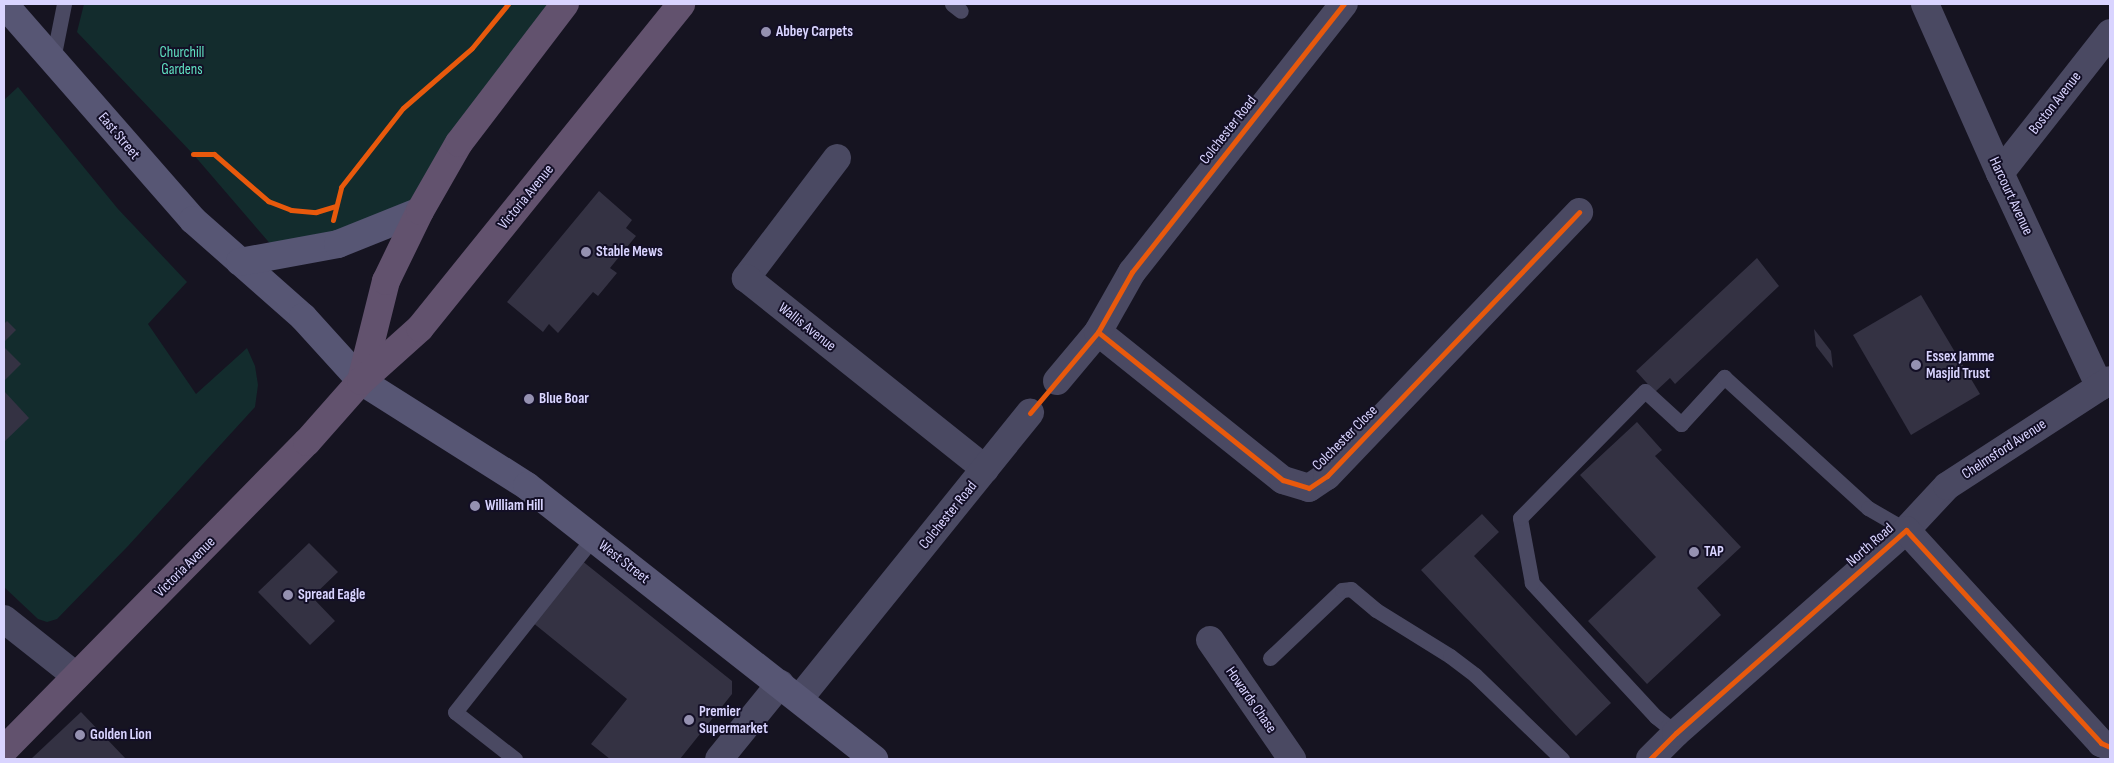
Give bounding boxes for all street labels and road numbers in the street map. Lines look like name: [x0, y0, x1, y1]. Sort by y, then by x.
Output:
street label: Boston Avenue: [2025, 68, 2085, 138]
street label: Colchester Road: [1196, 92, 1260, 168]
street label: East Street: [94, 109, 144, 163]
street label: Harcourt Avenue: [1985, 154, 2037, 238]
street label: Victoria Avenue: [494, 161, 558, 233]
street label: Wallis Avenue: [775, 299, 839, 355]
street label: Colchester Close: [1309, 402, 1381, 474]
street label: Chelmsford Avenue: [1958, 415, 2050, 483]
street label: Colchester Road: [915, 477, 981, 553]
street label: North Road: [1843, 520, 1897, 570]
street label: Victoria Avenue: [151, 533, 219, 601]
street label: West Street: [595, 537, 653, 587]
street label: Howards Chase: [1222, 663, 1280, 737]

